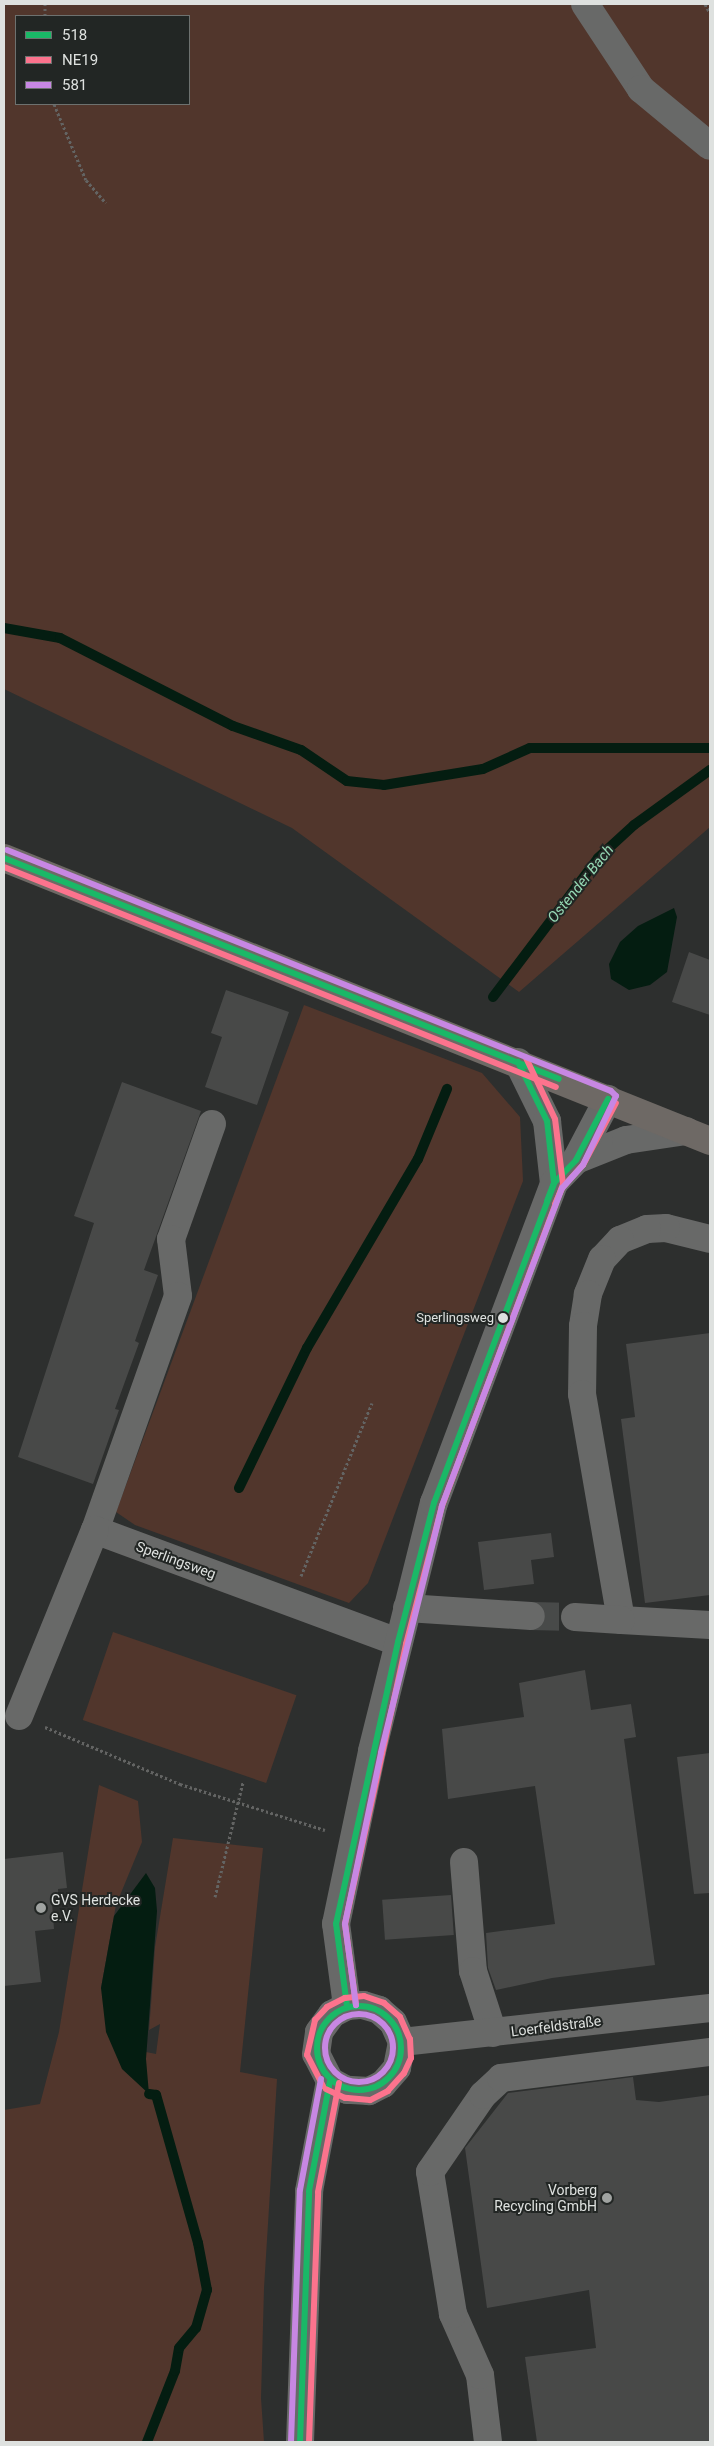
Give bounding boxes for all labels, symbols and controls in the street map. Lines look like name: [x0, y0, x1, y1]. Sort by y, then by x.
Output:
legend: [15, 15, 190, 105]
text: 518: [62, 26, 87, 44]
text: NE19: [62, 51, 98, 69]
text: 581: [62, 76, 87, 94]
water label: Ostender Bach: [544, 841, 618, 927]
place label: Sperlingsweg: [416, 1310, 494, 1326]
marker: Sperlingsweg: [498, 1313, 508, 1323]
street label: Sperlingsweg: [134, 1538, 218, 1582]
place label: GVS Herdecke e.V.: [51, 1892, 140, 1924]
marker: GVS Herdecke e.V.: [35, 1902, 47, 1914]
street label: Loerfeldstraße: [510, 2012, 602, 2040]
place label: Vorberg Recycling GmbH: [494, 2182, 597, 2214]
marker: Vorberg Recycling GmbH: [601, 2192, 613, 2204]

